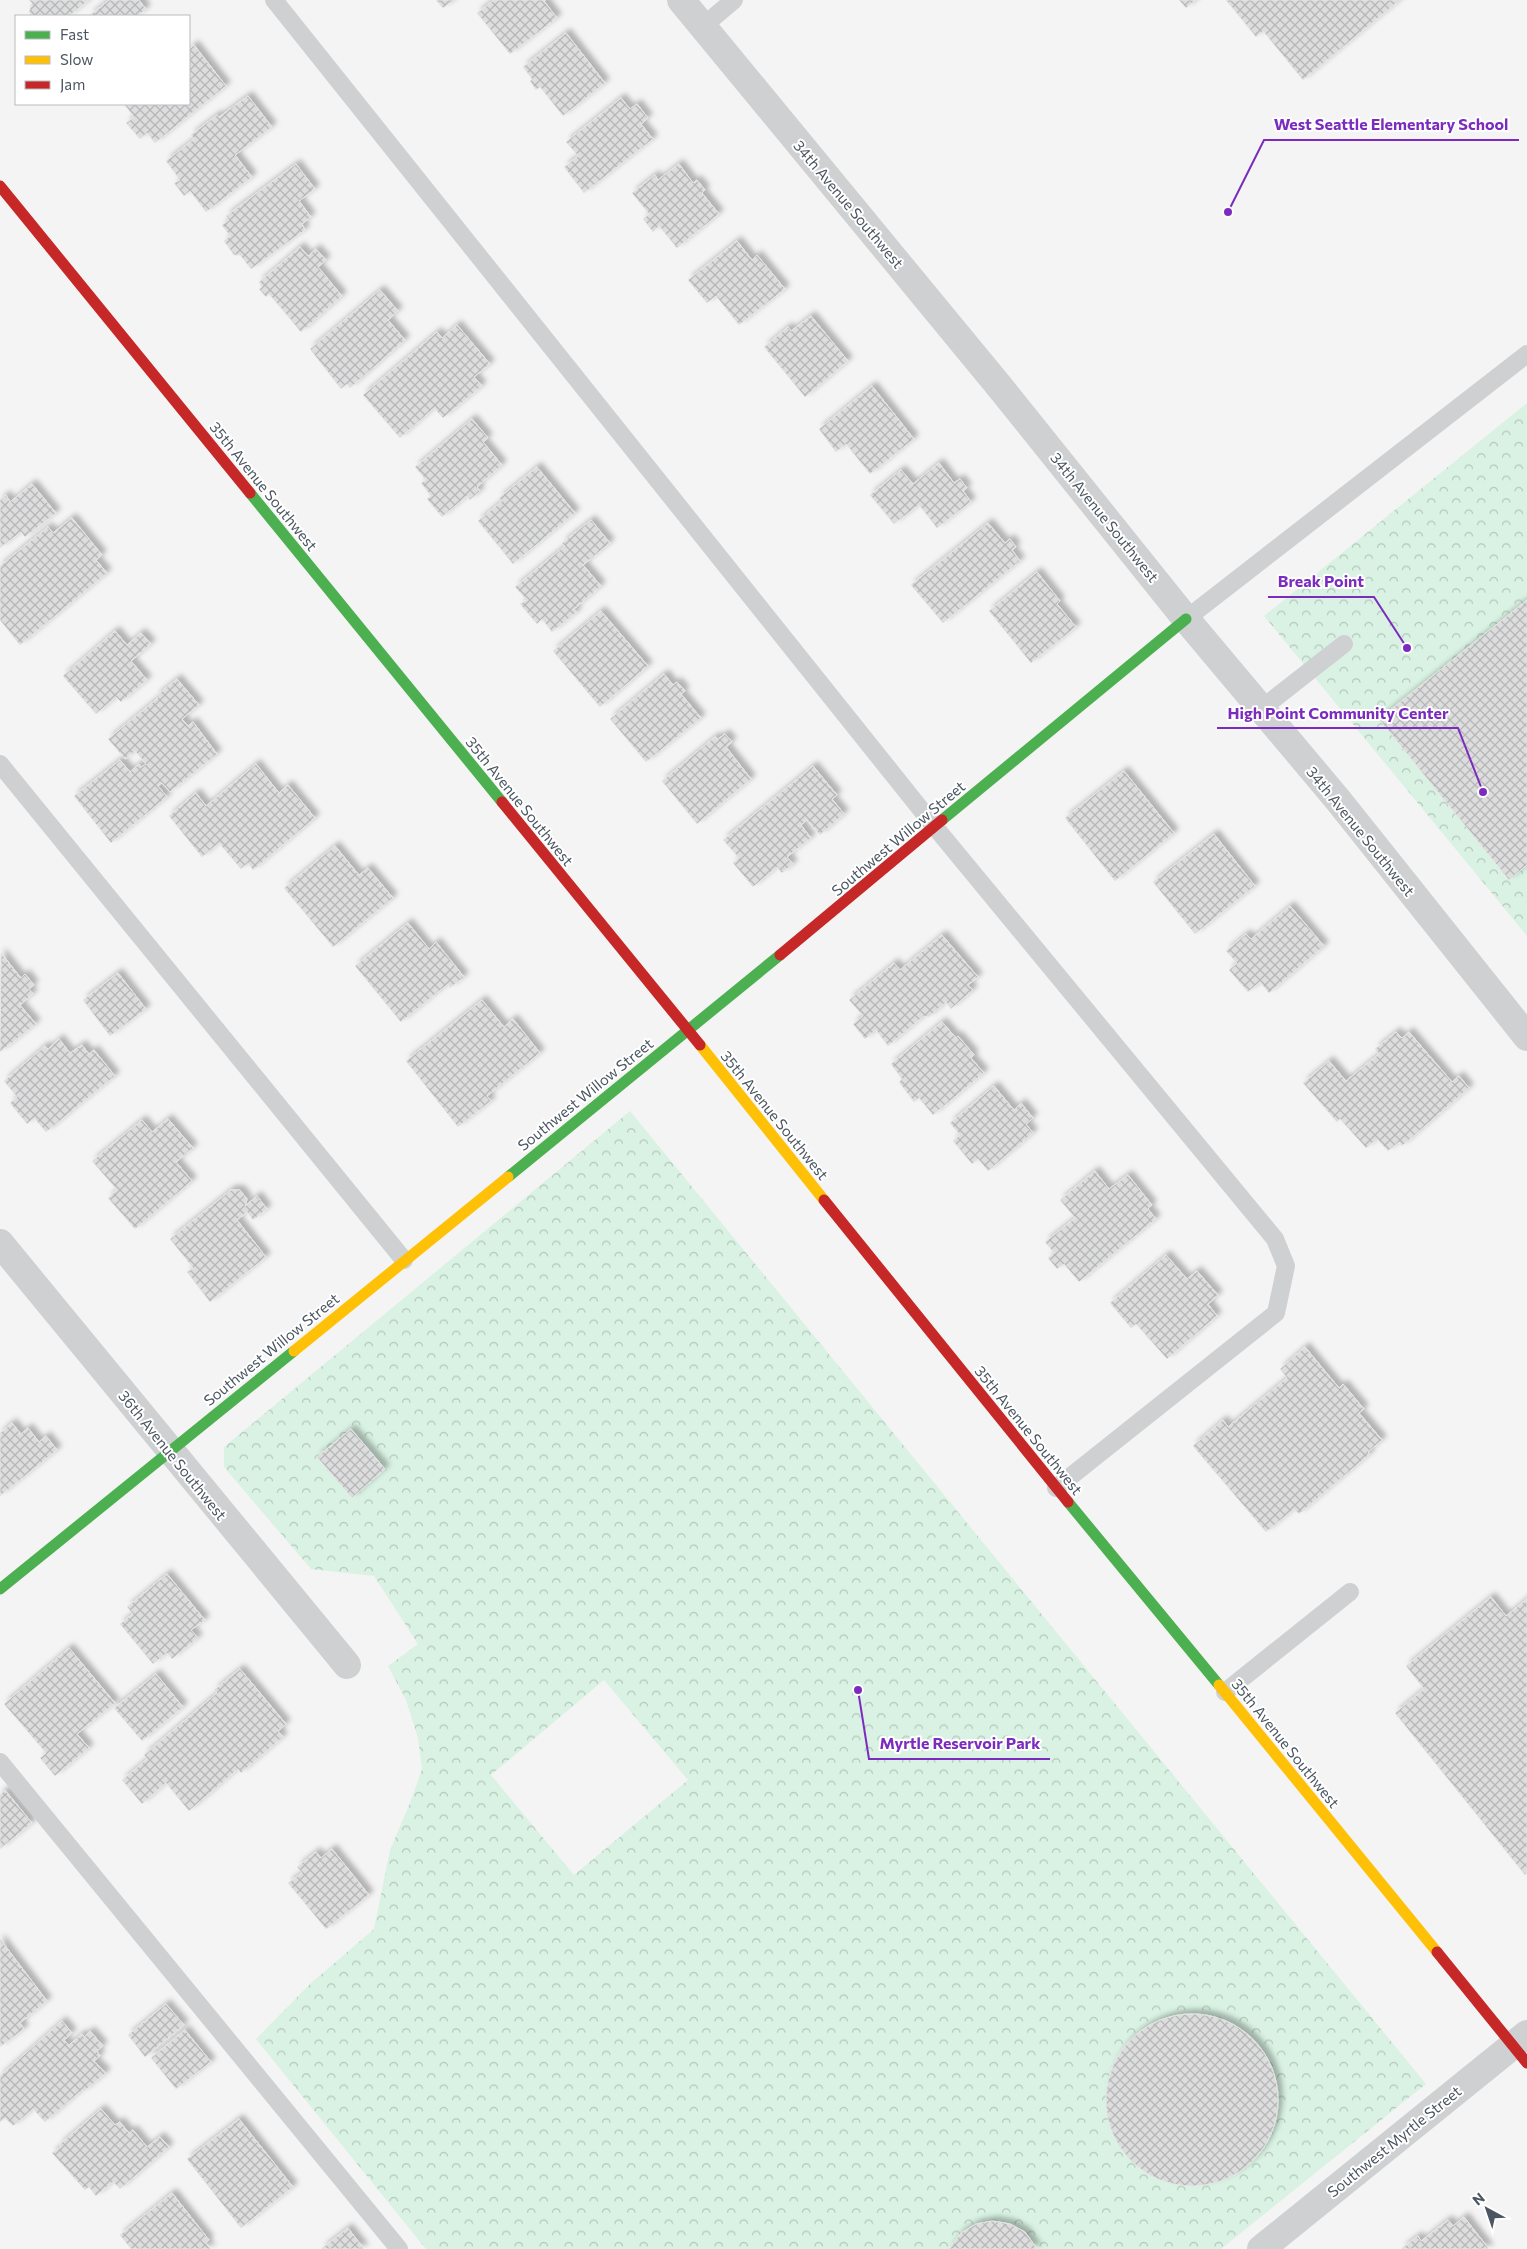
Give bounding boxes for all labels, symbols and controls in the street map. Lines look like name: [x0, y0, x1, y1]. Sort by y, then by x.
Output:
legend: [15, 15, 190, 105]
text: Fast: [60, 25, 89, 43]
text: Slow: [60, 50, 93, 68]
text: Jam: [60, 75, 85, 93]
callout: West Seattle Elementary School: [1264, 109, 1519, 140]
text: West Seattle Elementary School: [1274, 114, 1508, 133]
street label: 34th Avenue Southwest: [790, 136, 908, 272]
street label: 35th Avenue Southwest: [206, 418, 322, 554]
street label: 34th Avenue Southwest: [1047, 449, 1163, 585]
callout: Break Point: [1268, 566, 1374, 597]
text: Break Point: [1278, 571, 1364, 590]
callout: High Point Community Center: [1217, 697, 1458, 728]
text: High Point Community Center: [1227, 703, 1449, 722]
street label: 35th Avenue Southwest: [462, 733, 578, 869]
street label: 34th Avenue Southwest: [1303, 763, 1419, 899]
street label: Southwest Willow Street: [828, 777, 968, 899]
street label: Southwest Willow Street: [514, 1034, 656, 1154]
street label: 35th Avenue Southwest: [717, 1047, 833, 1183]
street label: Southwest Willow Street: [200, 1289, 342, 1409]
street label: 35th Avenue Southwest: [971, 1362, 1087, 1498]
street label: 36th Avenue Southwest: [115, 1387, 231, 1523]
street label: 35th Avenue Southwest: [1228, 1675, 1344, 1811]
callout: Myrtle Reservoir Park: [869, 1728, 1050, 1759]
text: Myrtle Reservoir Park: [880, 1733, 1041, 1752]
street label: Southwest Myrtle Street: [1323, 2081, 1465, 2201]
north arrow: [1462, 2184, 1512, 2234]
text: N: [1469, 2189, 1488, 2209]

